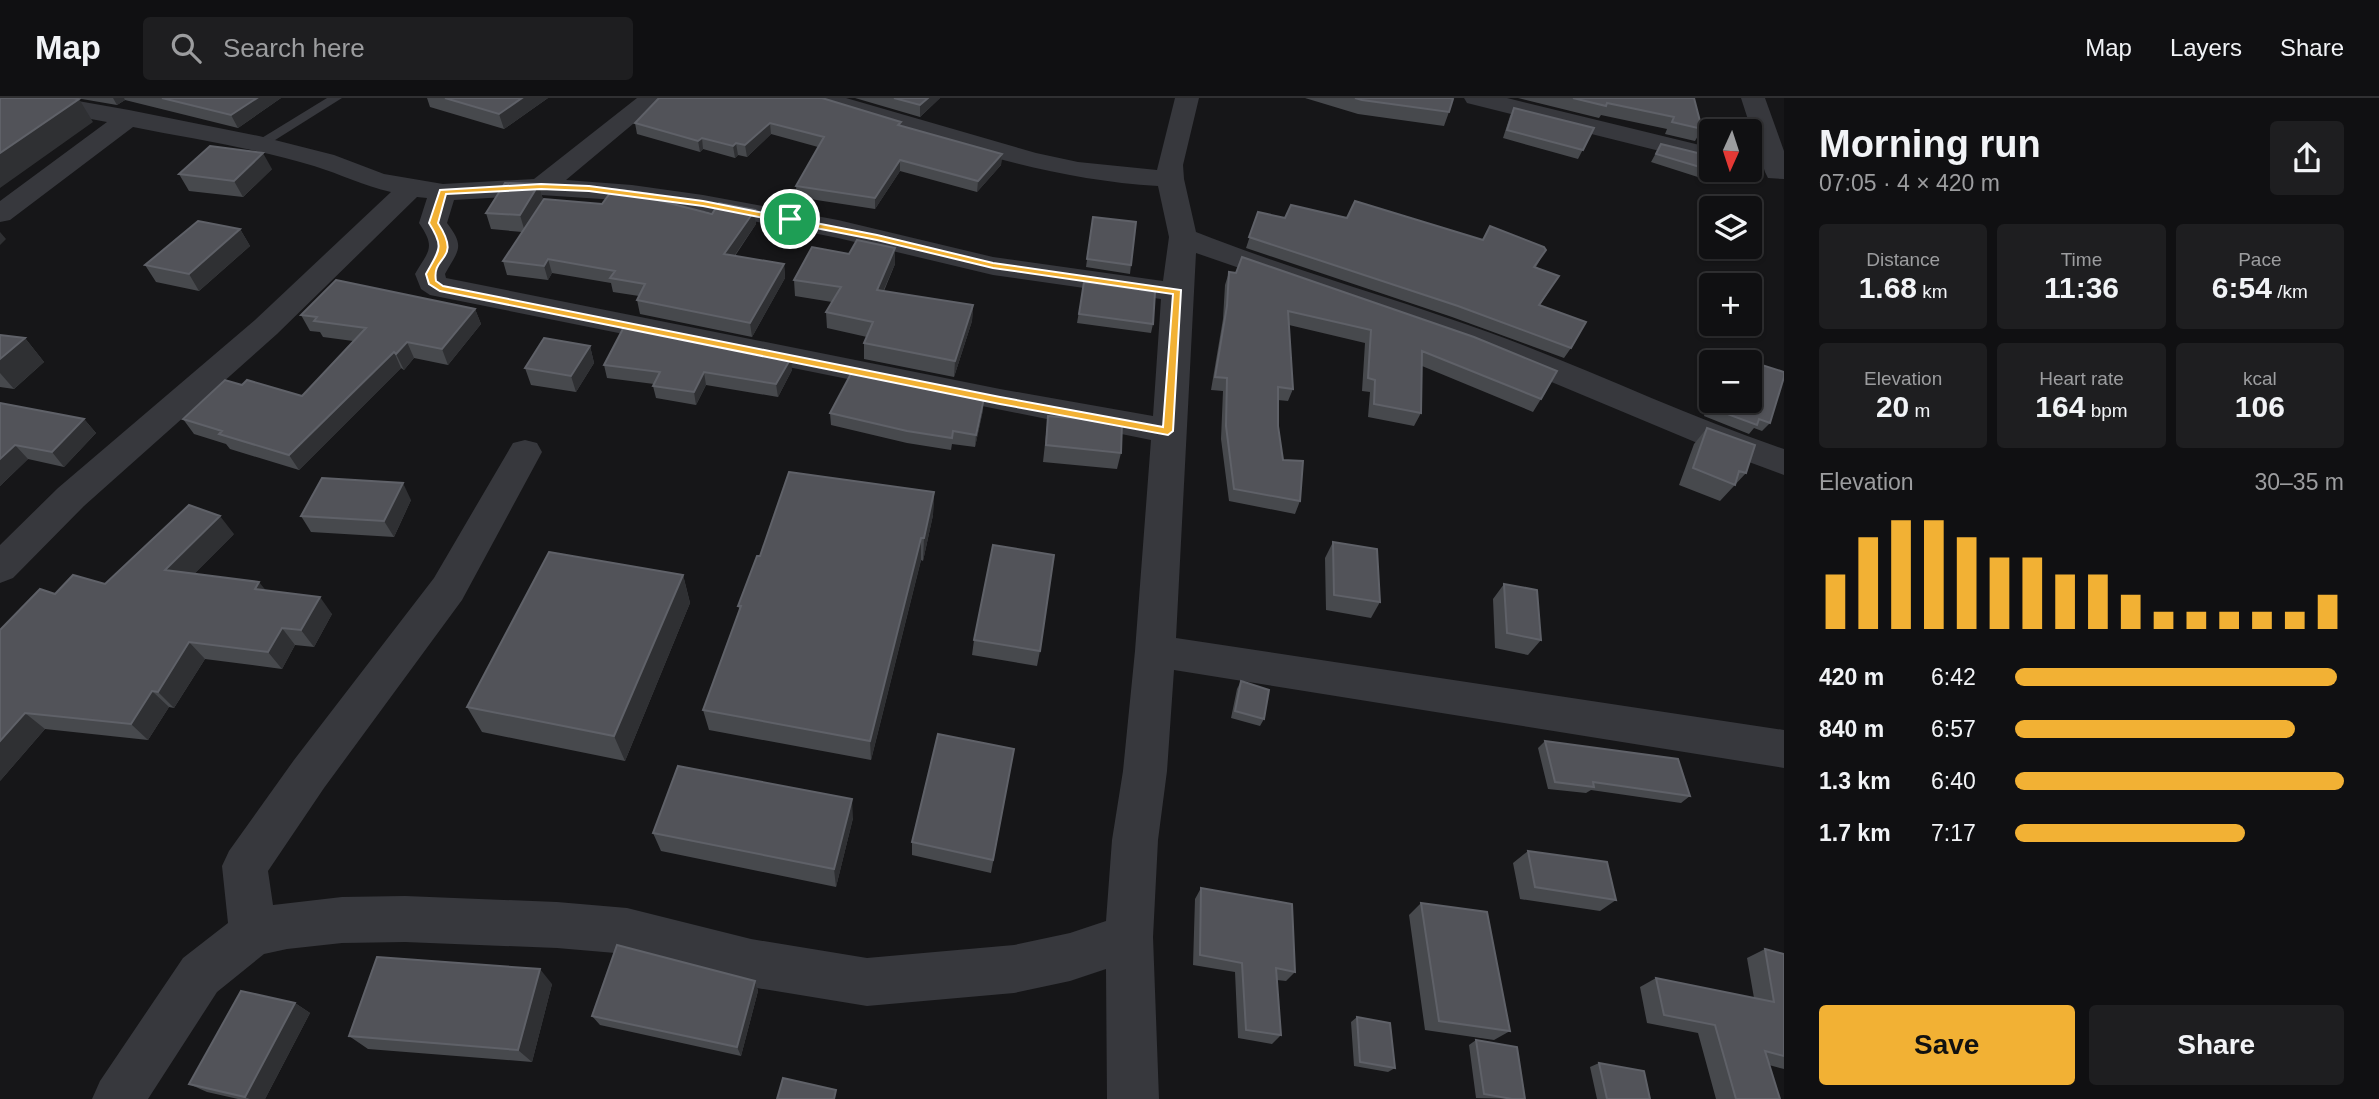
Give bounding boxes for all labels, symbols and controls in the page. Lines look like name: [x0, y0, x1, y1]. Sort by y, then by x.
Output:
search box: [143, 17, 633, 80]
text: Map: [35, 29, 101, 66]
icon: search: [167, 29, 205, 67]
text: Search here: [223, 33, 365, 63]
text: Map: [2085, 34, 2132, 61]
text: Layers: [2170, 34, 2242, 61]
text: Share: [2280, 34, 2344, 61]
north arrow: [1699, 119, 1762, 182]
map controls: [1699, 119, 1762, 413]
button: share: [2270, 121, 2344, 195]
text: Morning run: [1819, 123, 2041, 165]
text: 07:05 · 4 × 420 m: [1819, 170, 2000, 196]
pin: [760, 189, 820, 249]
button: layers: [1699, 196, 1762, 259]
icon: arrive: [771, 200, 809, 238]
text: Distance: [1866, 249, 1940, 270]
text: Time: [2061, 249, 2102, 270]
text: Pace: [2238, 249, 2281, 270]
text: 1.68: [1859, 271, 1917, 304]
text: 11:36: [2044, 271, 2119, 304]
text: 6:54: [2212, 271, 2272, 304]
button: +: [1699, 273, 1762, 336]
text: km: [1917, 281, 1948, 302]
text: /km: [2272, 281, 2308, 302]
button: −: [1699, 350, 1762, 413]
text: Elevation: [1864, 368, 1942, 389]
text: Heart rate: [2039, 368, 2124, 389]
text: kcal: [2243, 368, 2277, 389]
text: 20: [1876, 390, 1909, 423]
text: 164: [2035, 390, 2085, 423]
text: 106: [2235, 390, 2285, 423]
text: m: [1909, 400, 1930, 421]
text: bpm: [2085, 400, 2128, 421]
text: Elevation: [1819, 469, 1914, 495]
text: 30–35 m: [2254, 469, 2344, 495]
text: 420 m: [1819, 664, 1884, 690]
text: 6:42: [1931, 664, 1976, 690]
text: 840 m: [1819, 716, 1884, 742]
text: 6:57: [1931, 716, 1976, 742]
text: 1.3 km: [1819, 768, 1891, 794]
text: 6:40: [1931, 768, 1976, 794]
text: 1.7 km: [1819, 820, 1891, 846]
text: 7:17: [1931, 820, 1976, 846]
button: Save: [1819, 1005, 2075, 1085]
button: Share: [2089, 1005, 2344, 1085]

